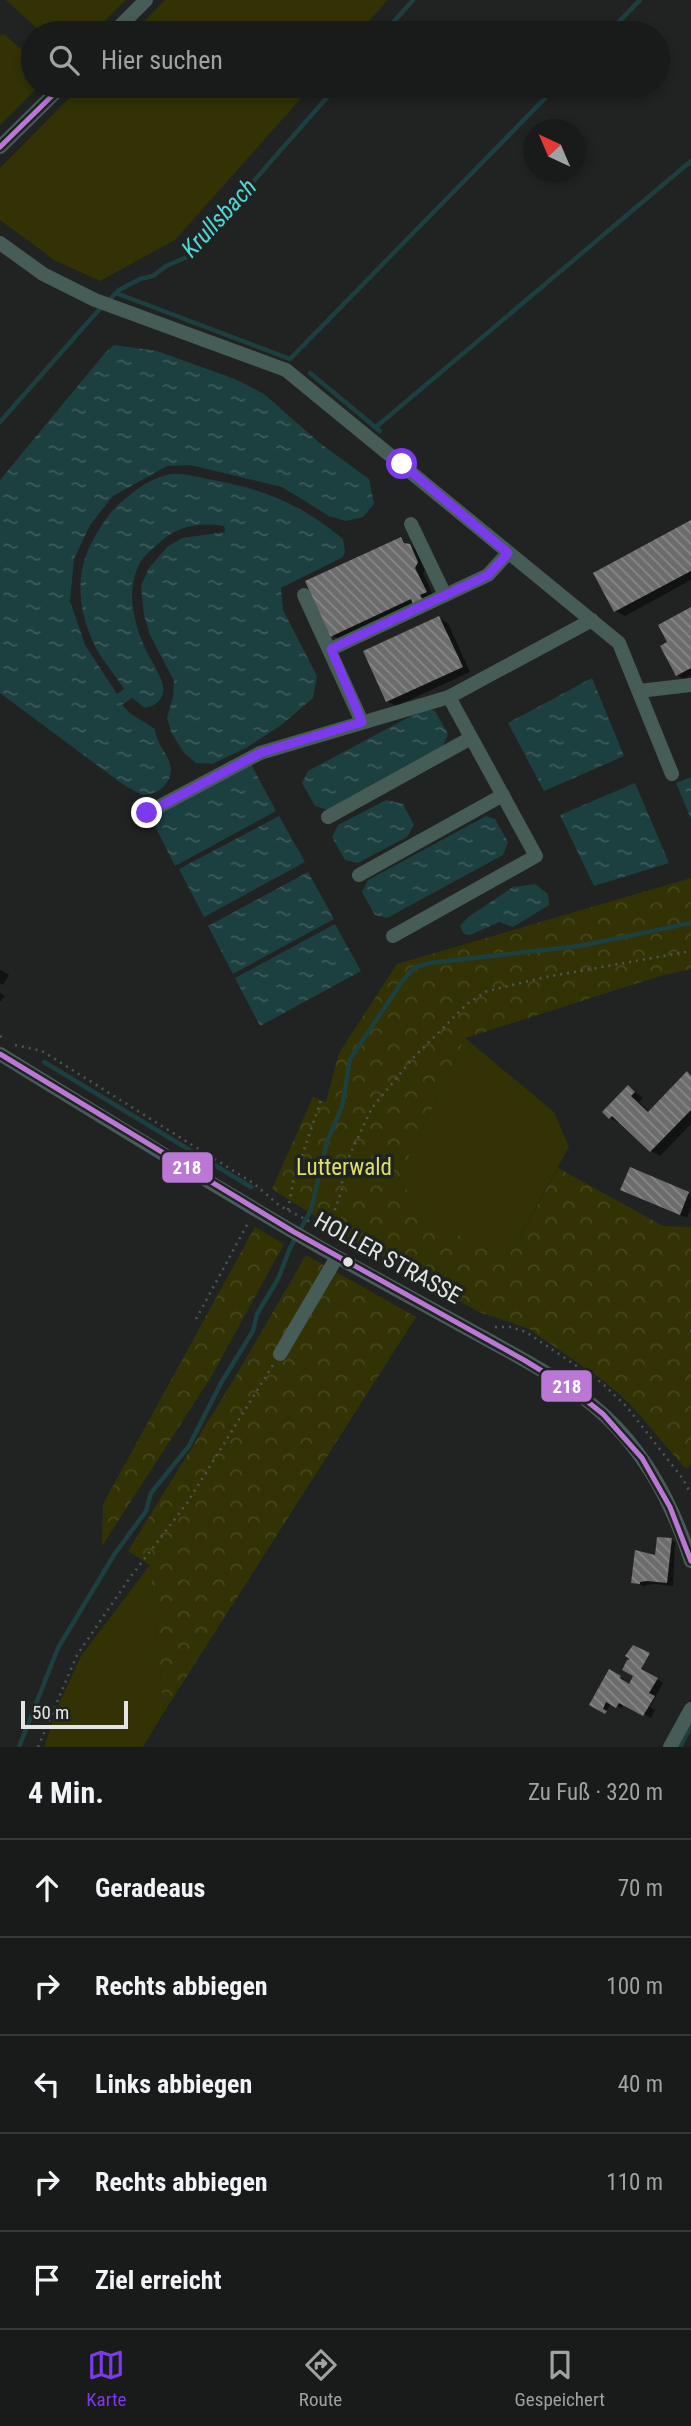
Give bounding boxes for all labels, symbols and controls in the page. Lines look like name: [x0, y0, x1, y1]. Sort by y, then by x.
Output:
search box: [21, 21, 670, 98]
icon: search: [45, 41, 83, 79]
text: Hier suchen: [101, 45, 223, 75]
north arrow: [523, 119, 586, 182]
water label: Krullsbach: [176, 173, 262, 263]
route start: [386, 448, 417, 479]
route end: [131, 797, 162, 828]
line badge: 218: [161, 1151, 214, 1184]
park label: Lutterwald: [296, 1154, 392, 1181]
text: 218: [173, 1156, 201, 1179]
street label: HOLLER STRASSE: [310, 1207, 466, 1310]
unlabelled marker: [341, 1255, 355, 1269]
line badge: 218: [540, 1369, 593, 1403]
text: 218: [553, 1375, 581, 1398]
scale bar: [21, 1698, 128, 1730]
text: 50 m: [32, 1701, 69, 1724]
text: 4 Min.: [28, 1775, 104, 1810]
text: Zu Fuß · 320 m: [528, 1779, 663, 1806]
icon: ahead: [28, 1869, 66, 1907]
text: Geradeaus: [95, 1873, 205, 1903]
text: 70 m: [618, 1875, 663, 1902]
icon: right: [28, 1967, 66, 2005]
text: Rechts abbiegen: [95, 1971, 268, 2001]
text: 100 m: [606, 1973, 663, 2000]
icon: left: [28, 2065, 66, 2103]
text: Links abbiegen: [95, 2069, 252, 2099]
text: 40 m: [618, 2071, 663, 2098]
icon: right: [28, 2163, 66, 2201]
text: Rechts abbiegen: [95, 2167, 268, 2197]
text: 110 m: [606, 2169, 663, 2196]
icon: arrive: [28, 2261, 66, 2299]
text: Ziel erreicht: [95, 2265, 221, 2295]
tab: Karte: [86, 2346, 126, 2411]
tab: Route: [299, 2346, 342, 2411]
tab: Gespeichert: [515, 2346, 605, 2411]

